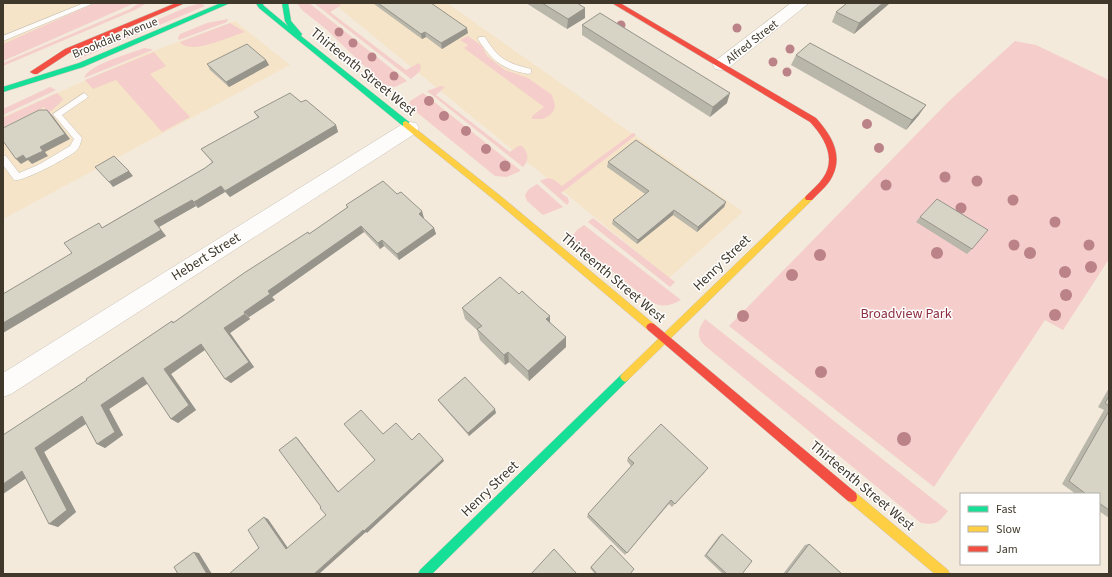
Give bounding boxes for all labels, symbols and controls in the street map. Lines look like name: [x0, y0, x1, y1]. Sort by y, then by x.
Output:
street label: Brookdale Avenue: [70, 13, 160, 63]
street label: Alfred Street: [722, 16, 782, 68]
street label: Thirteenth Street West: [306, 23, 420, 121]
street label: Hebert Street: [168, 228, 245, 286]
street label: Thirteenth Street West: [556, 228, 670, 328]
street label: Henry Street: [689, 230, 756, 296]
park label: Broadview Park: [860, 304, 952, 324]
street label: Thirteenth Street West: [805, 436, 919, 536]
street label: Henry Street: [457, 456, 524, 522]
legend: [960, 493, 1100, 565]
text: Fast: [996, 501, 1016, 518]
text: Slow: [996, 521, 1021, 538]
text: Jam: [996, 541, 1018, 558]

